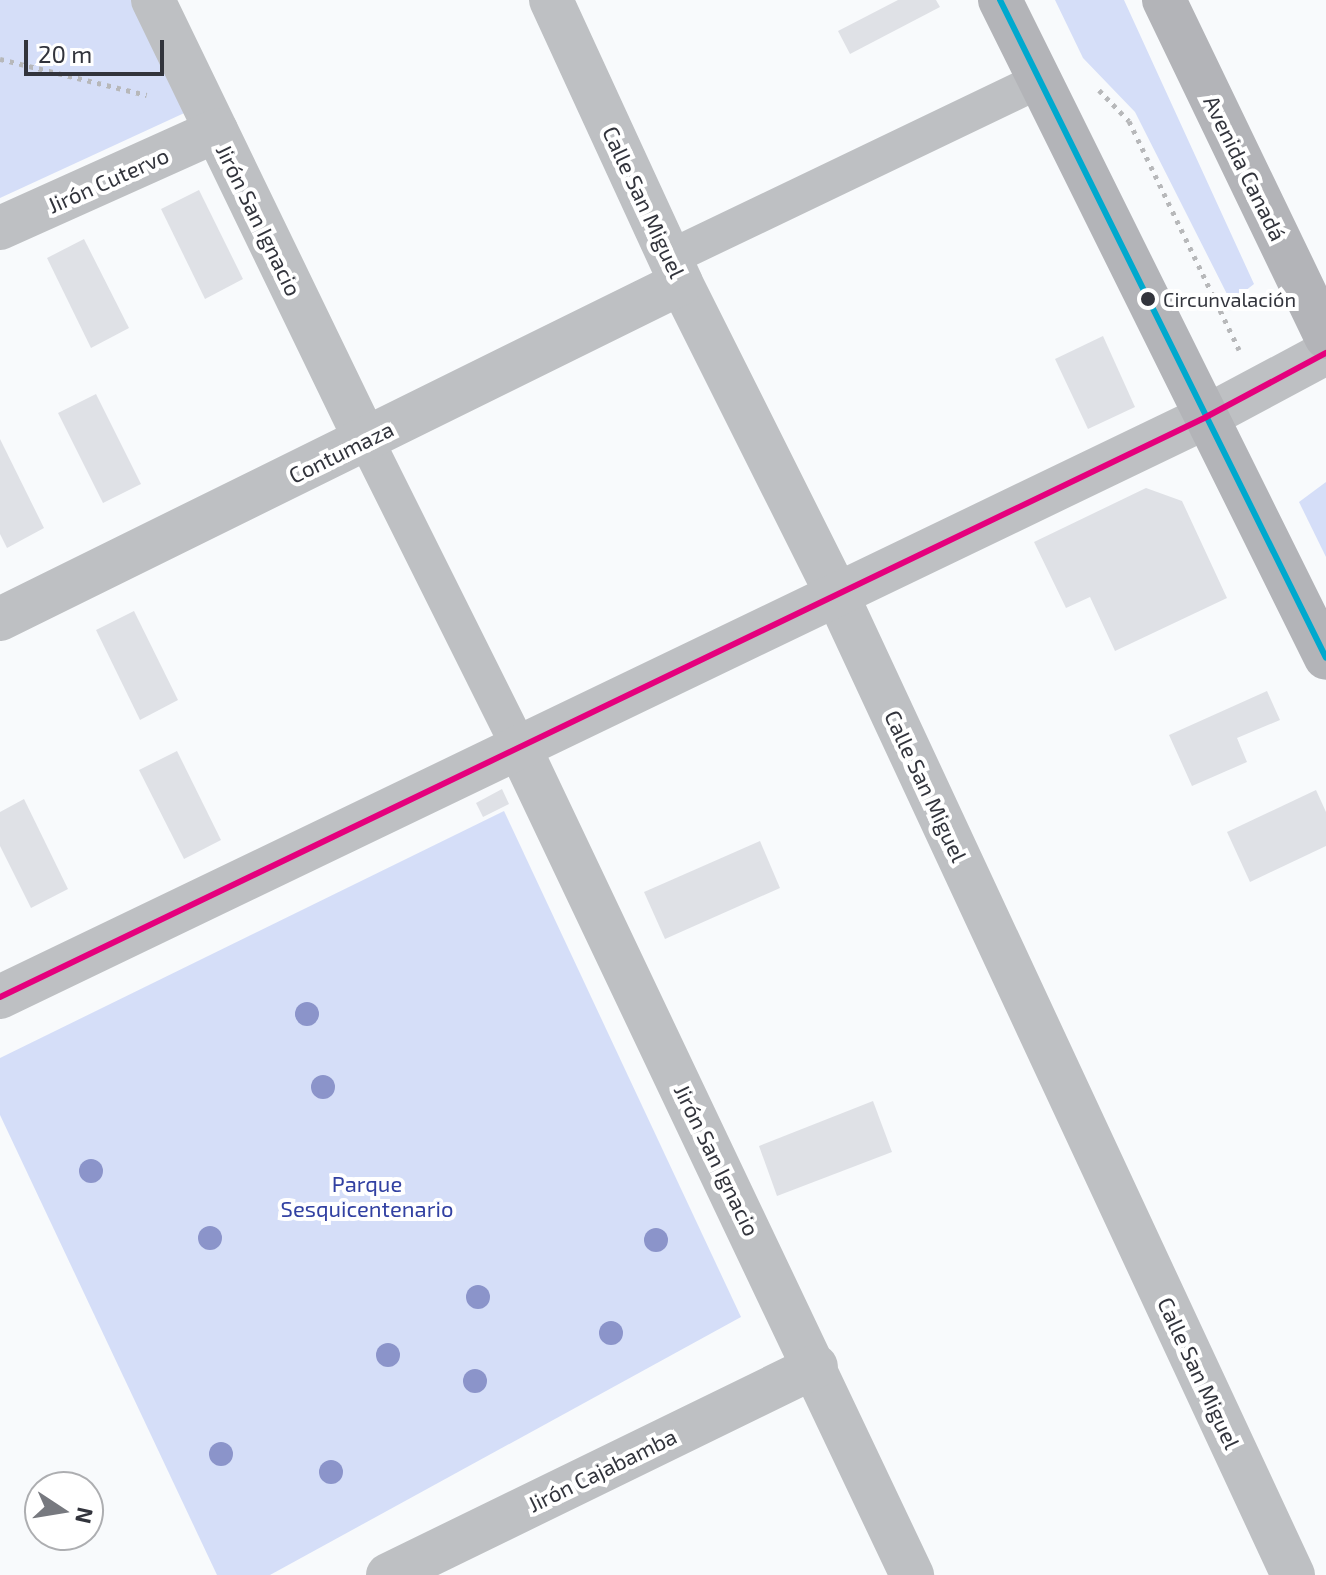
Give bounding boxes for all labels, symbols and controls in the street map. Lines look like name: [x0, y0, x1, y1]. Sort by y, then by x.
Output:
scale bar: [28, 24, 168, 74]
text: 20 m: [38, 39, 92, 68]
street label: Avenida Canadá: [1198, 91, 1292, 245]
street label: Calle San Miguel: [597, 122, 691, 282]
street label: Jirón San Ignacio: [211, 140, 307, 300]
street label: Jirón Cutervo: [43, 142, 173, 218]
place label: Circunvalación: [1163, 287, 1296, 311]
marker: Circunvalación: [1140, 291, 1156, 307]
street label: Contumaza: [284, 415, 398, 489]
street label: Calle San Miguel: [879, 706, 973, 866]
street label: Jirón San Ignacio: [669, 1080, 765, 1240]
park label: Parque Sesquicentenario: [281, 1170, 453, 1222]
street label: Calle San Miguel: [1152, 1293, 1246, 1453]
street label: Jirón Cajabamba: [523, 1423, 681, 1517]
north arrow: [24, 1471, 104, 1551]
text: N: [71, 1505, 100, 1526]

